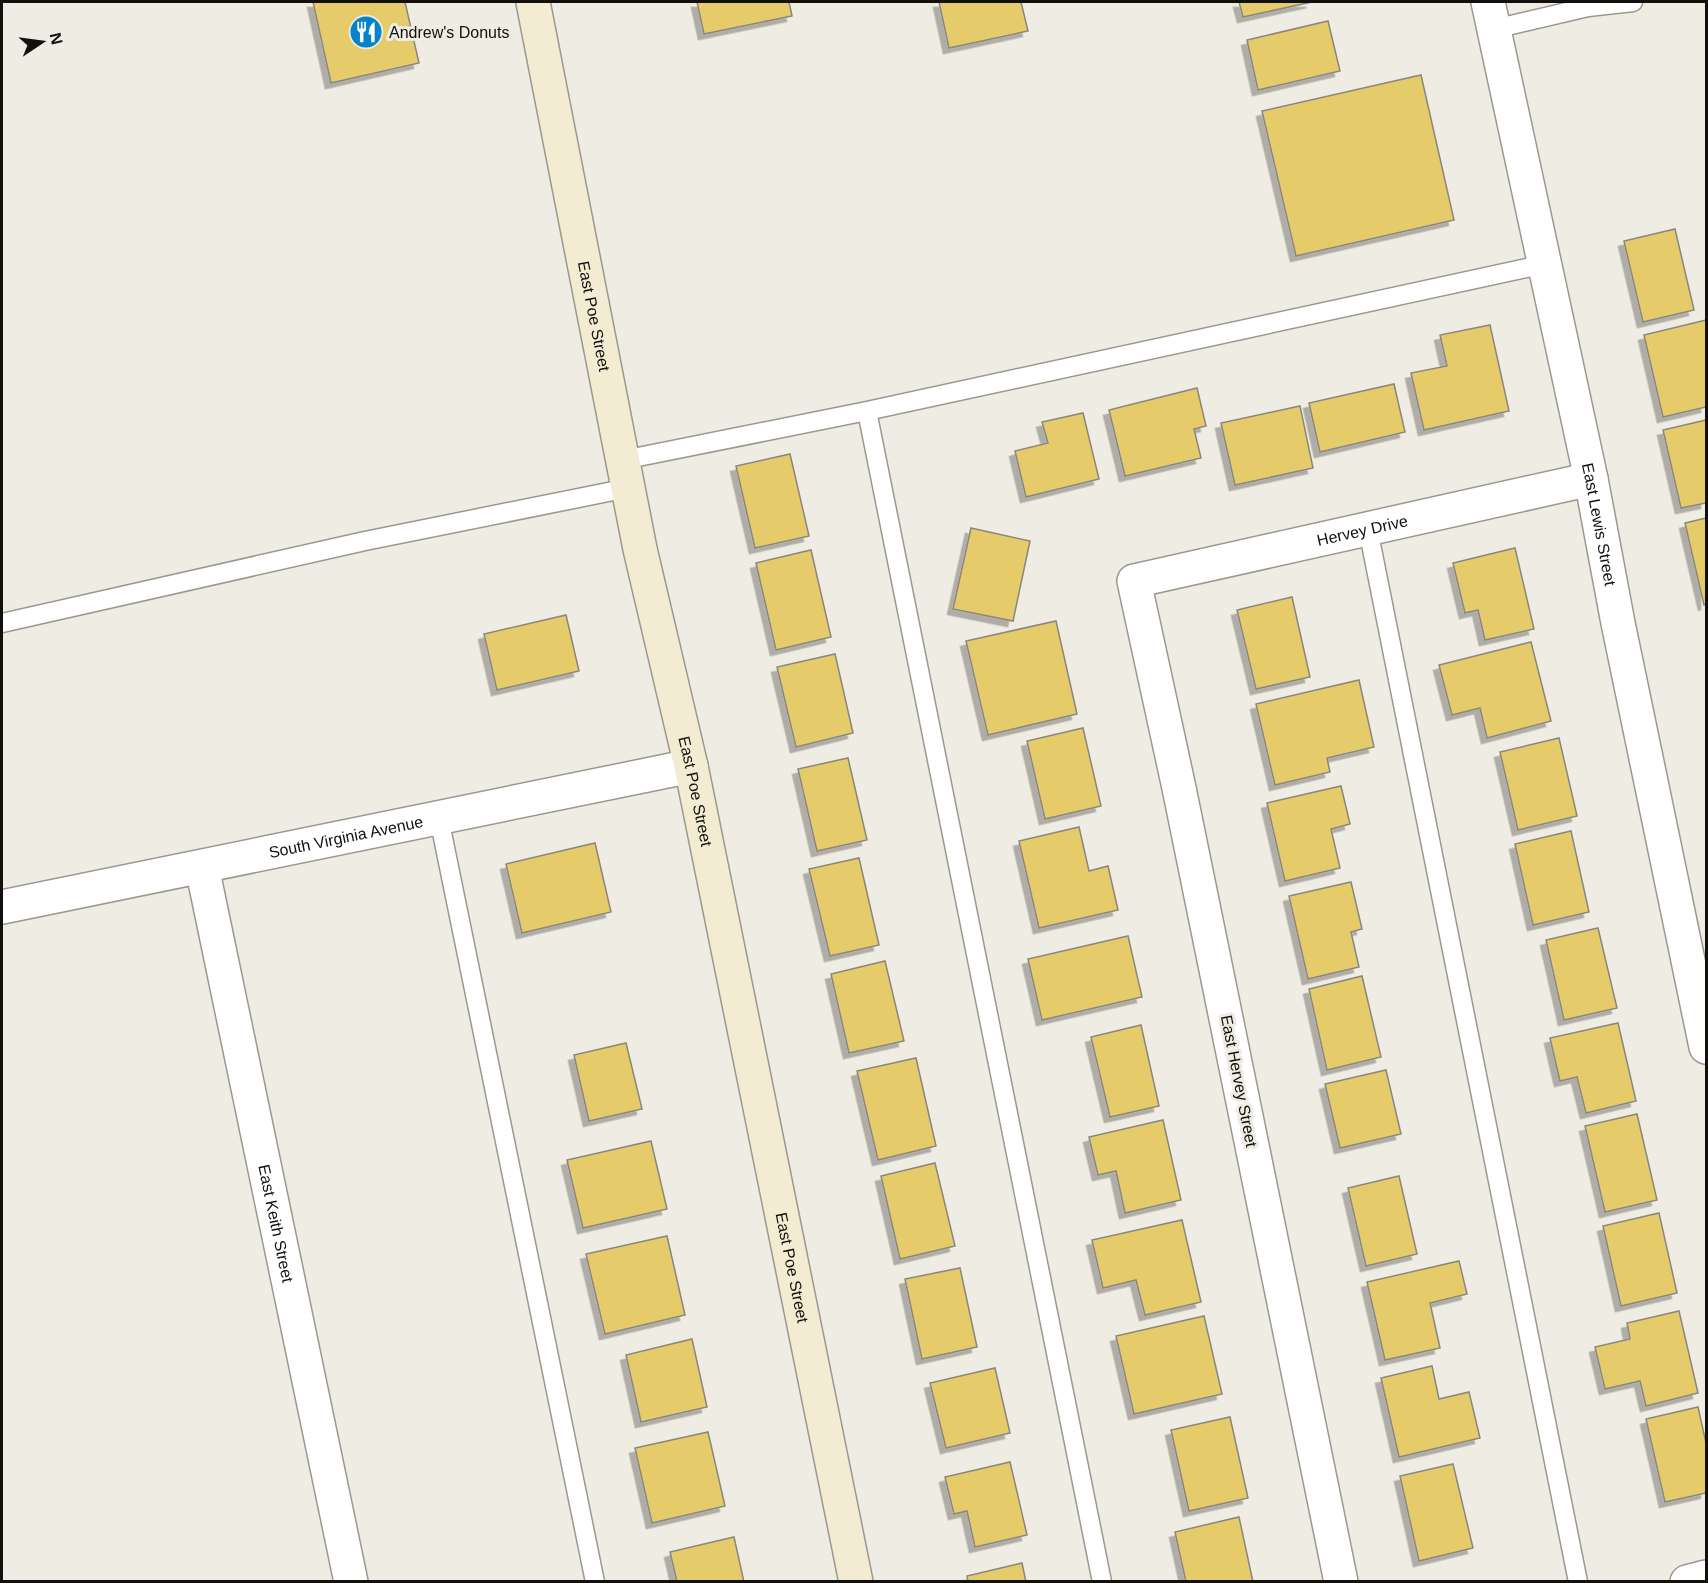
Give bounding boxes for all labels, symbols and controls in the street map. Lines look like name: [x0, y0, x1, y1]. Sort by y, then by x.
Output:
north arrow: [12, 12, 72, 72]
restaurant icon: Andrew's Donuts: [348, 14, 384, 50]
place label: Andrew's Donuts: [389, 24, 509, 41]
text: N: [47, 31, 66, 46]
street label: East Poe Street: [575, 259, 614, 373]
street label: East Lewis Street: [1579, 461, 1619, 588]
street label: Hervey Drive: [1315, 512, 1409, 548]
street label: East Poe Street: [676, 735, 716, 848]
street label: South Virginia Avenue: [267, 813, 425, 861]
street label: East Hervey Street: [1218, 1013, 1260, 1149]
street label: East Keith Street: [256, 1163, 297, 1284]
street label: East Poe Street: [773, 1211, 812, 1325]

